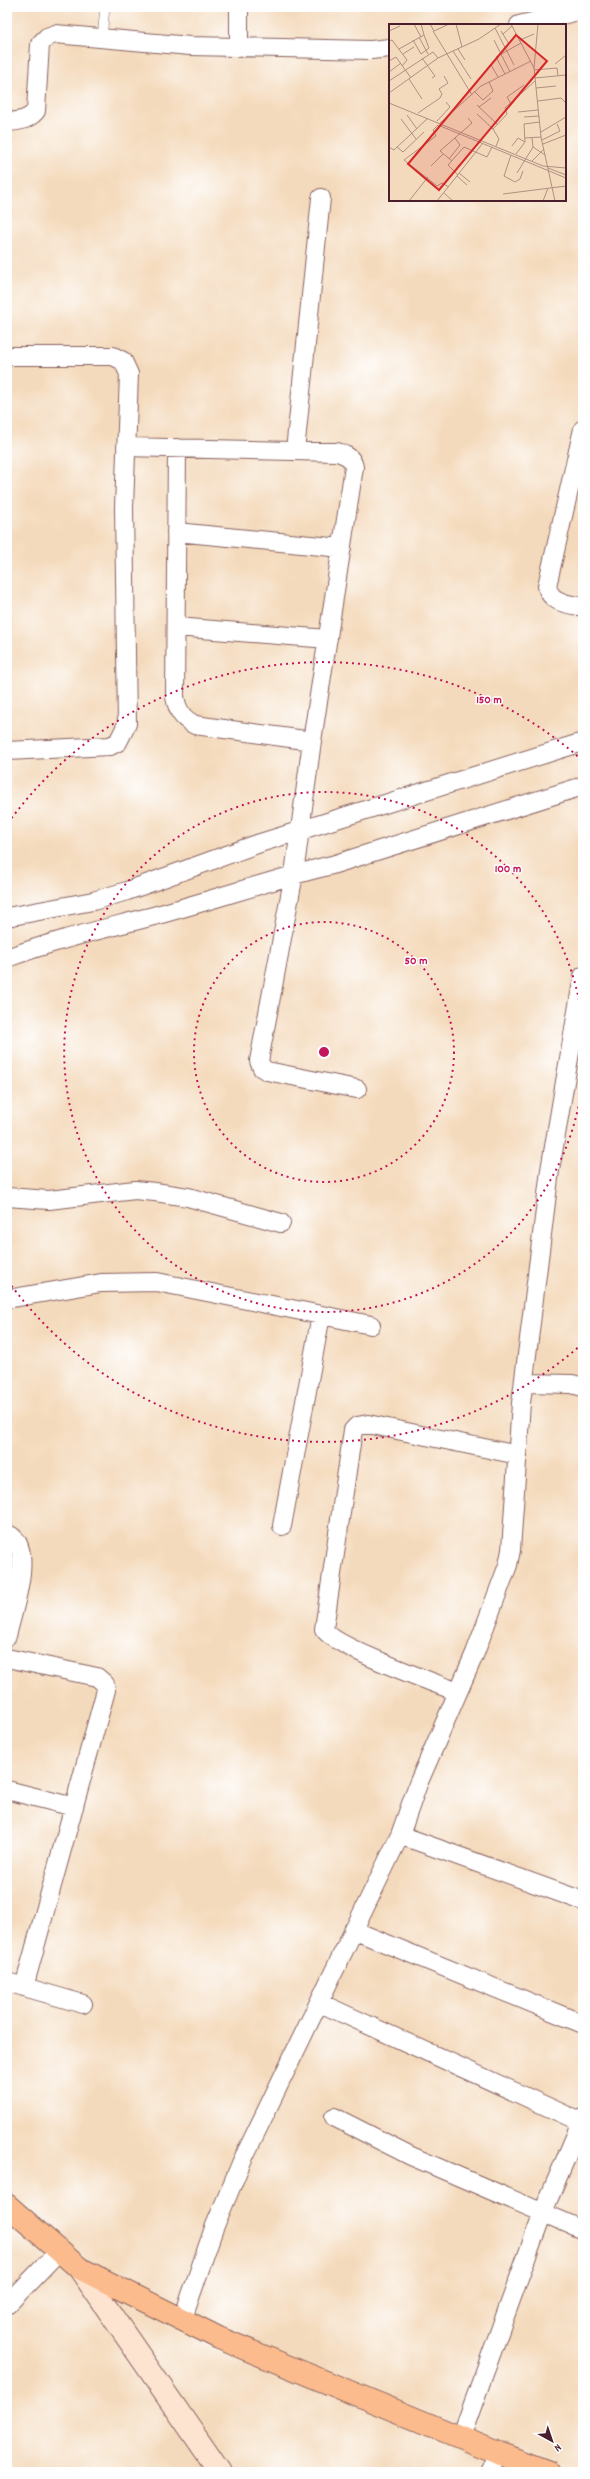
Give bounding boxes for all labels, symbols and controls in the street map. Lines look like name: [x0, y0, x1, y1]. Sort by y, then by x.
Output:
inset map: [389, 24, 566, 201]
text: 150 m: [476, 692, 502, 709]
text: 100 m: [495, 861, 521, 878]
text: 50 m: [404, 953, 428, 970]
centre of rings: [317, 1045, 331, 1059]
north arrow: [532, 2421, 572, 2461]
text: N: [549, 2439, 564, 2455]

